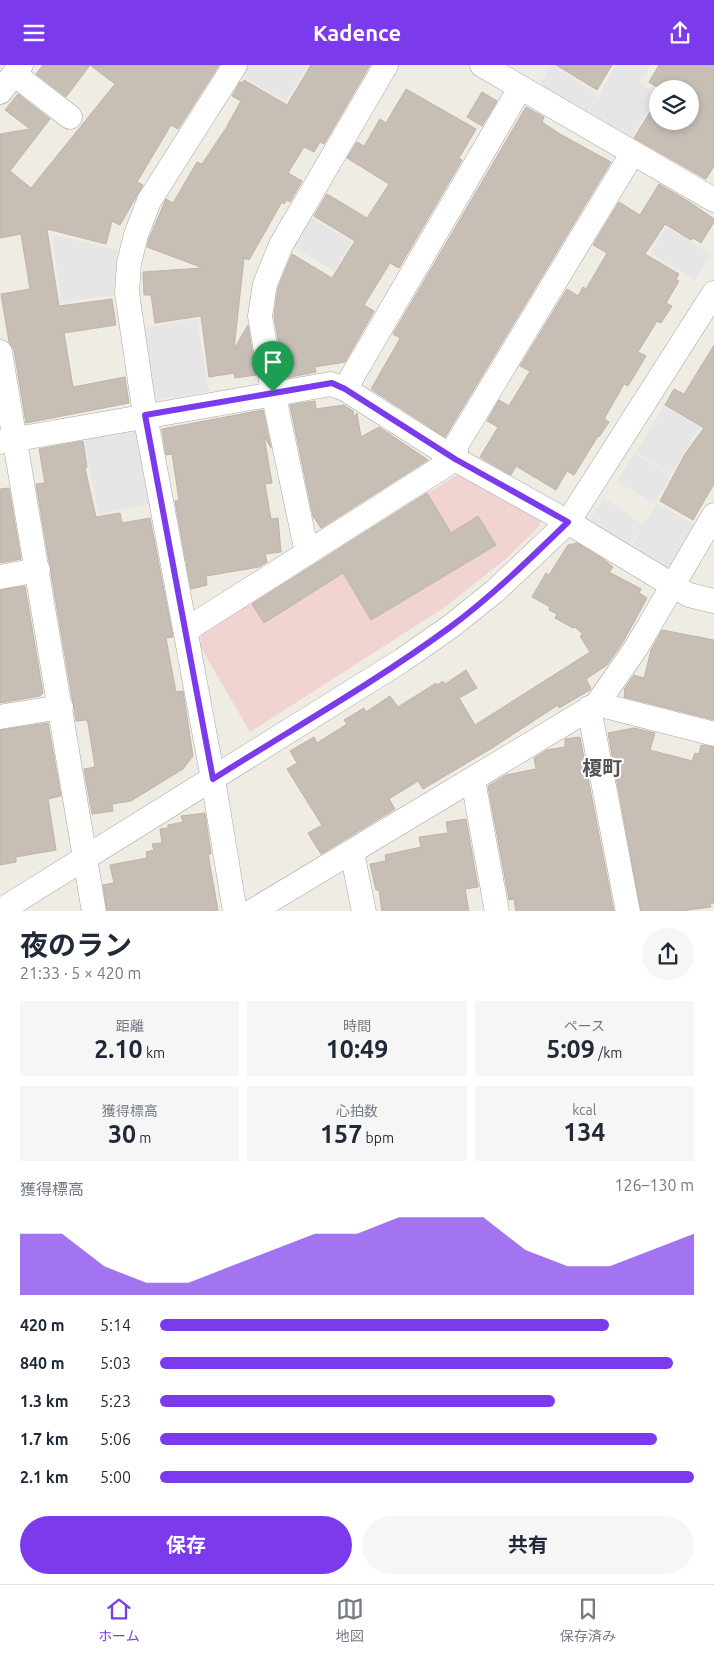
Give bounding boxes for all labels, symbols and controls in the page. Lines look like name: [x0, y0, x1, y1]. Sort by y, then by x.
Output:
icon: menu: [20, 19, 48, 47]
icon: share: [666, 19, 694, 47]
text: Kadence: [313, 20, 401, 45]
map controls: [649, 80, 699, 130]
button: layers: [649, 80, 699, 130]
pin: [252, 341, 294, 392]
icon: arrive: [259, 348, 287, 376]
district label: 榎町: [582, 756, 622, 779]
button: share: [642, 928, 694, 980]
text: 夜のラン: [20, 929, 132, 960]
text: 21:33 · 5 × 420 m: [20, 964, 141, 982]
text: 距離: [116, 1018, 144, 1034]
text: 時間: [343, 1018, 371, 1034]
text: ペース: [564, 1018, 605, 1034]
text: 2.10: [94, 1035, 143, 1063]
text: 10:49: [326, 1035, 388, 1063]
text: 5:09: [546, 1035, 595, 1063]
text: km: [143, 1045, 165, 1061]
text: /km: [595, 1045, 622, 1061]
text: kcal: [572, 1102, 596, 1118]
text: 獲得標高: [102, 1103, 158, 1119]
text: 心拍数: [336, 1103, 378, 1119]
text: 134: [563, 1118, 605, 1146]
text: 30: [108, 1120, 136, 1148]
text: 157: [320, 1120, 362, 1148]
text: m: [136, 1130, 151, 1146]
text: bpm: [362, 1130, 394, 1146]
text: 126–130 m: [614, 1176, 694, 1194]
text: 獲得標高: [20, 1180, 84, 1198]
text: 420 m: [20, 1316, 65, 1334]
text: 5:14: [100, 1316, 131, 1334]
text: 840 m: [20, 1354, 65, 1372]
text: 5:03: [100, 1354, 131, 1372]
text: 1.3 km: [20, 1392, 69, 1410]
text: 5:23: [100, 1392, 131, 1410]
text: 1.7 km: [20, 1430, 69, 1448]
text: 5:06: [100, 1430, 131, 1448]
text: 2.1 km: [20, 1468, 69, 1486]
text: 5:00: [100, 1468, 131, 1486]
button: 保存: [20, 1516, 352, 1574]
button: 共有: [362, 1516, 694, 1574]
tab: ホーム: [98, 1595, 140, 1645]
tab: 地図: [336, 1595, 364, 1645]
tab: 保存済み: [560, 1595, 616, 1645]

